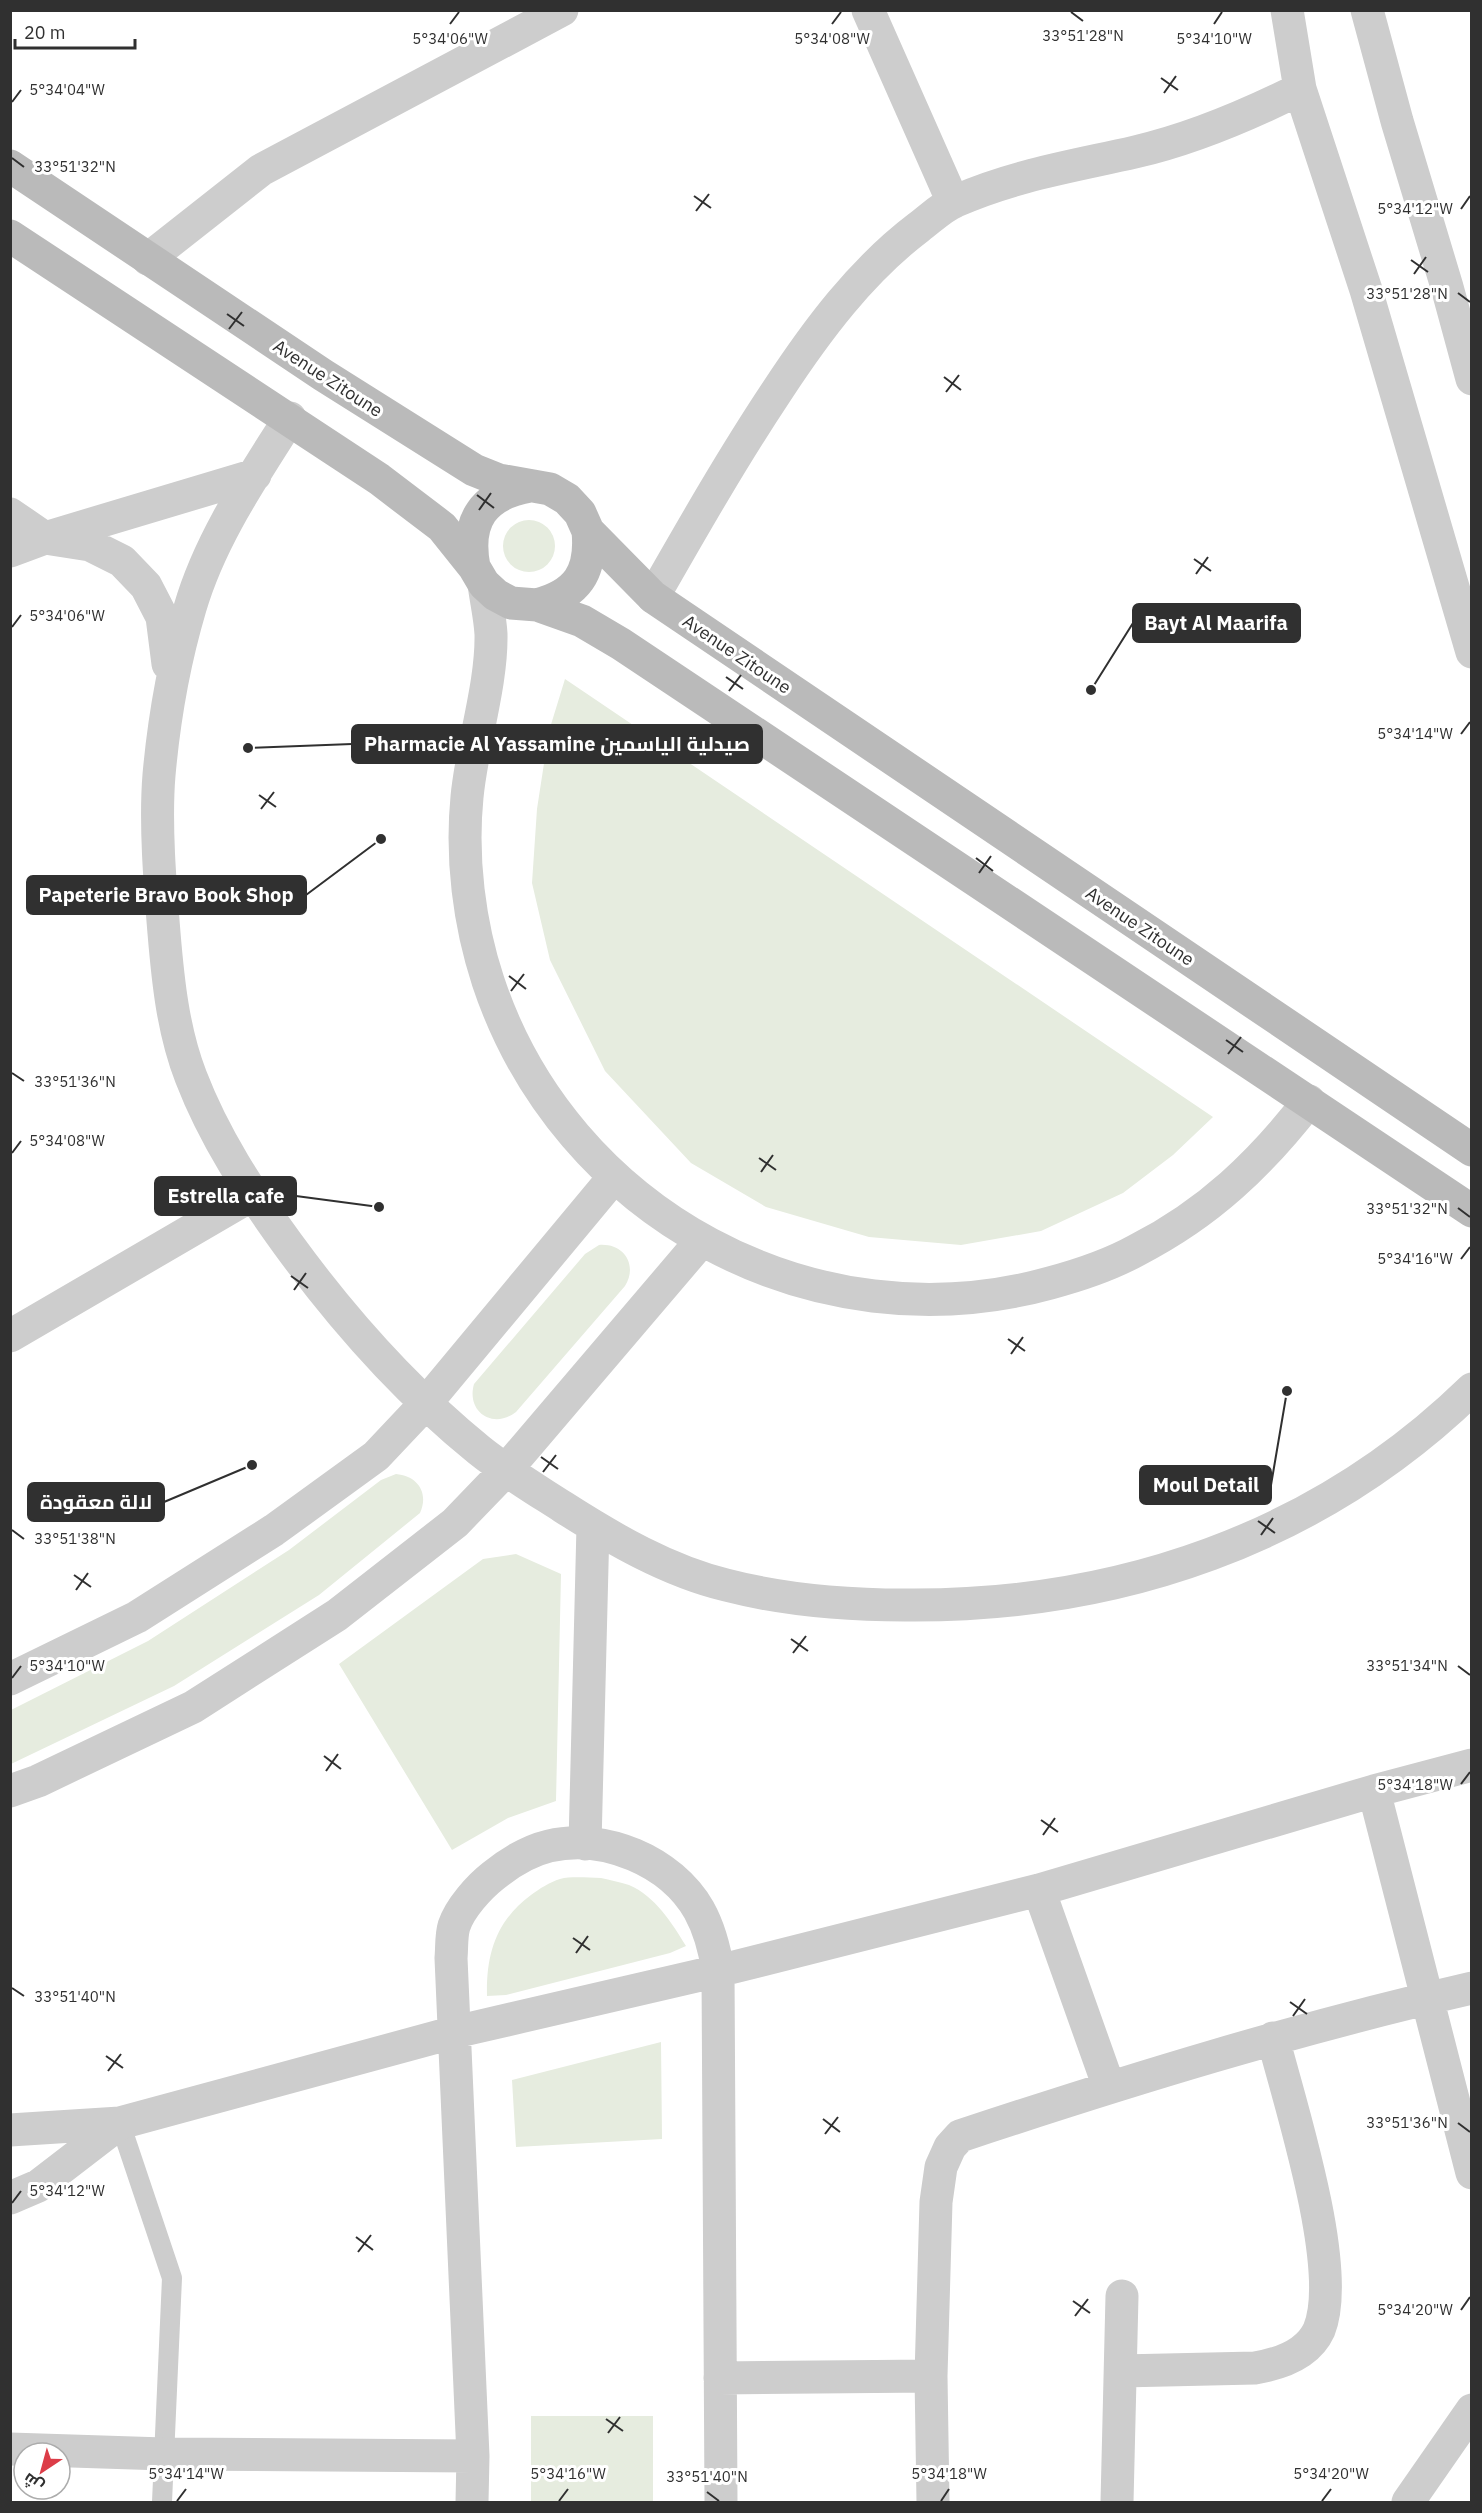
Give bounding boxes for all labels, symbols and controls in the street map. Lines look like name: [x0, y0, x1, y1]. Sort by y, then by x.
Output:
scale bar: [15, 12, 135, 50]
text: 20 m: [24, 21, 66, 44]
text: 33°51'28"N: [1042, 26, 1124, 45]
text: 5°34'06"W: [412, 29, 488, 48]
text: 5°34'08"W: [794, 29, 870, 48]
text: 5°34'10"W: [1176, 29, 1252, 48]
text: 5°34'04"W: [29, 80, 105, 99]
text: 33°51'32"N: [34, 157, 116, 176]
text: 5°34'12"W: [1377, 199, 1453, 218]
text: 33°51'28"N: [1366, 284, 1448, 303]
street label: Avenue Zitoune: [269, 334, 387, 422]
callout: Bayt Al Maarifa: [1133, 604, 1300, 642]
text: 5°34'06"W: [29, 606, 105, 625]
street label: Avenue Zitoune: [678, 609, 796, 699]
text: Bayt Al Maarifa: [1144, 609, 1288, 636]
text: 5°34'14"W: [1377, 724, 1453, 743]
callout: Pharmacie Al Yassamine صيدلية الياسمين: [352, 725, 762, 763]
text: Pharmacie Al Yassamine صيدلية الياسمين: [364, 730, 750, 757]
callout: Papeterie Bravo Book Shop: [27, 876, 306, 914]
text: Papeterie Bravo Book Shop: [38, 881, 294, 908]
street label: Avenue Zitoune: [1081, 881, 1199, 971]
text: 33°51'36"N: [34, 1072, 116, 1091]
text: 5°34'08"W: [29, 1131, 105, 1150]
callout: Estrella cafe: [155, 1177, 296, 1215]
text: Estrella cafe: [167, 1182, 285, 1209]
text: 33°51'32"N: [1366, 1199, 1448, 1218]
text: 5°34'16"W: [1377, 1249, 1453, 1268]
callout: Moul Detail: [1140, 1466, 1271, 1504]
text: Moul Detail: [1153, 1471, 1259, 1498]
callout: لالة معقودة: [28, 1483, 164, 1521]
text: لالة معقودة: [40, 1488, 152, 1515]
text: 33°51'38"N: [34, 1529, 116, 1548]
text: 5°34'10"W: [29, 1656, 105, 1675]
text: 33°51'34"N: [1366, 1656, 1448, 1675]
text: 5°34'18"W: [1377, 1775, 1453, 1794]
text: 33°51'40"N: [34, 1987, 116, 2006]
text: 33°51'36"N: [1366, 2113, 1448, 2132]
text: 5°34'12"W: [29, 2181, 105, 2200]
text: 5°34'20"W: [1377, 2300, 1453, 2319]
north arrow: [12, 2441, 72, 2501]
text: 5°34'14"W: [148, 2464, 224, 2483]
text: 5°34'16"W: [530, 2464, 606, 2483]
text: 5°34'18"W: [911, 2464, 987, 2483]
text: 5°34'20"W: [1293, 2464, 1369, 2483]
text: 33°51'40"N: [666, 2467, 748, 2486]
text: ش: [19, 2469, 47, 2497]

